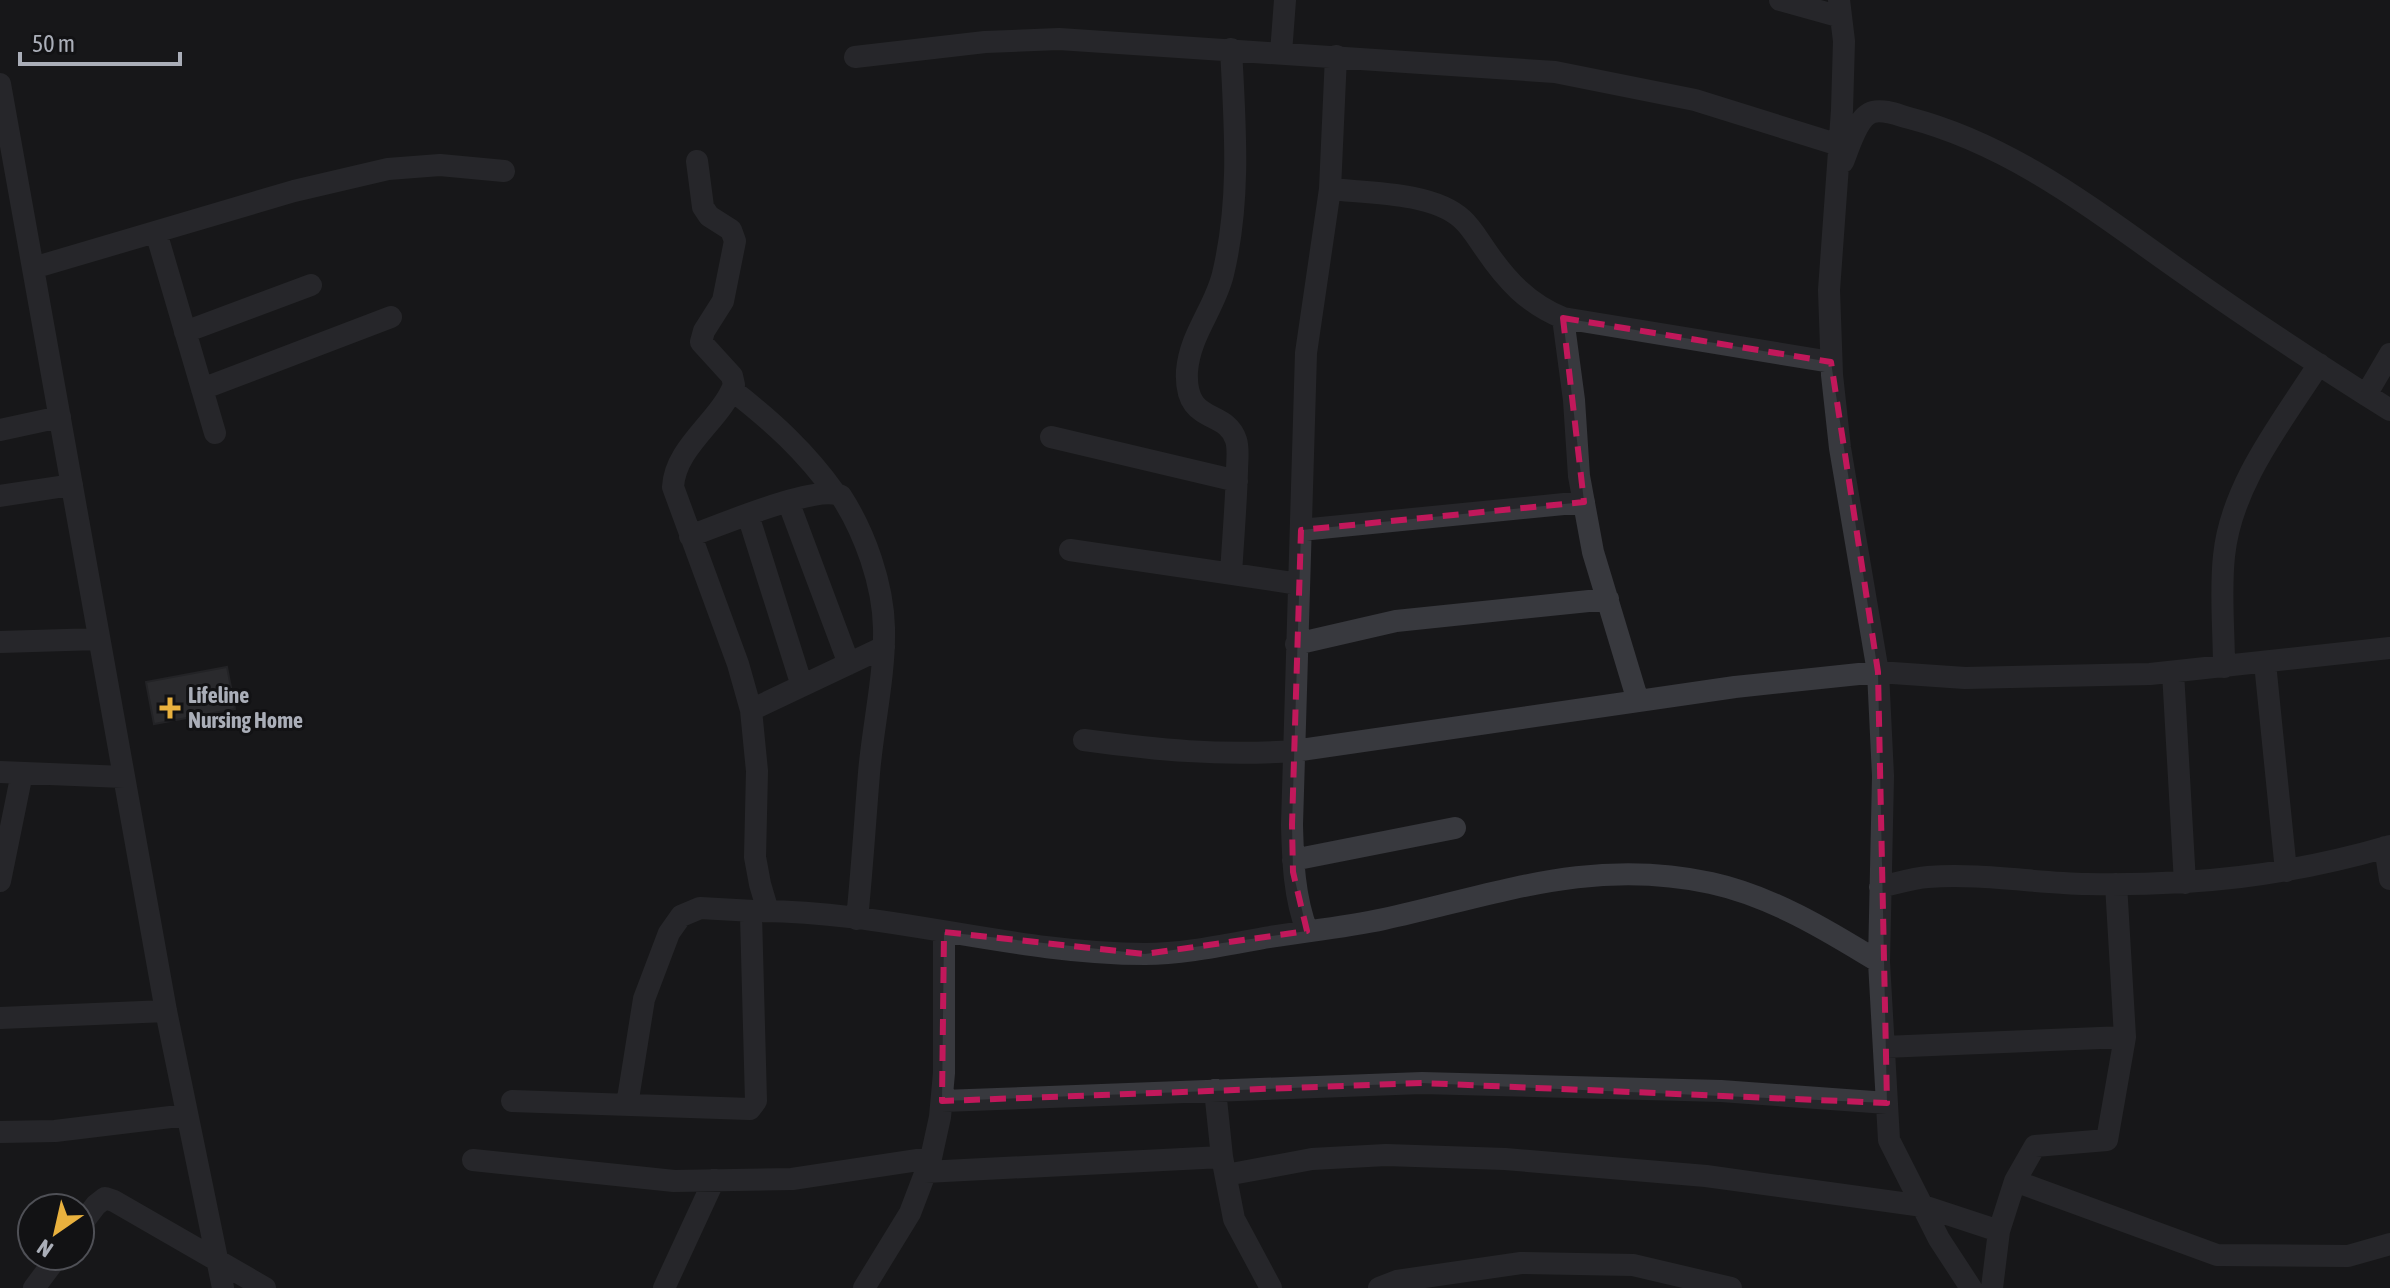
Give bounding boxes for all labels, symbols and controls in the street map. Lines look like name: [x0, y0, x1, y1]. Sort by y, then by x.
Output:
scale bar: [20, 16, 180, 66]
text: 50 m: [32, 30, 75, 57]
place label: Lifeline Nursing Home: [188, 682, 303, 733]
marker: Lifeline Nursing Home: [159, 697, 181, 719]
north arrow: [16, 1192, 96, 1272]
text: N: [32, 1234, 57, 1263]

